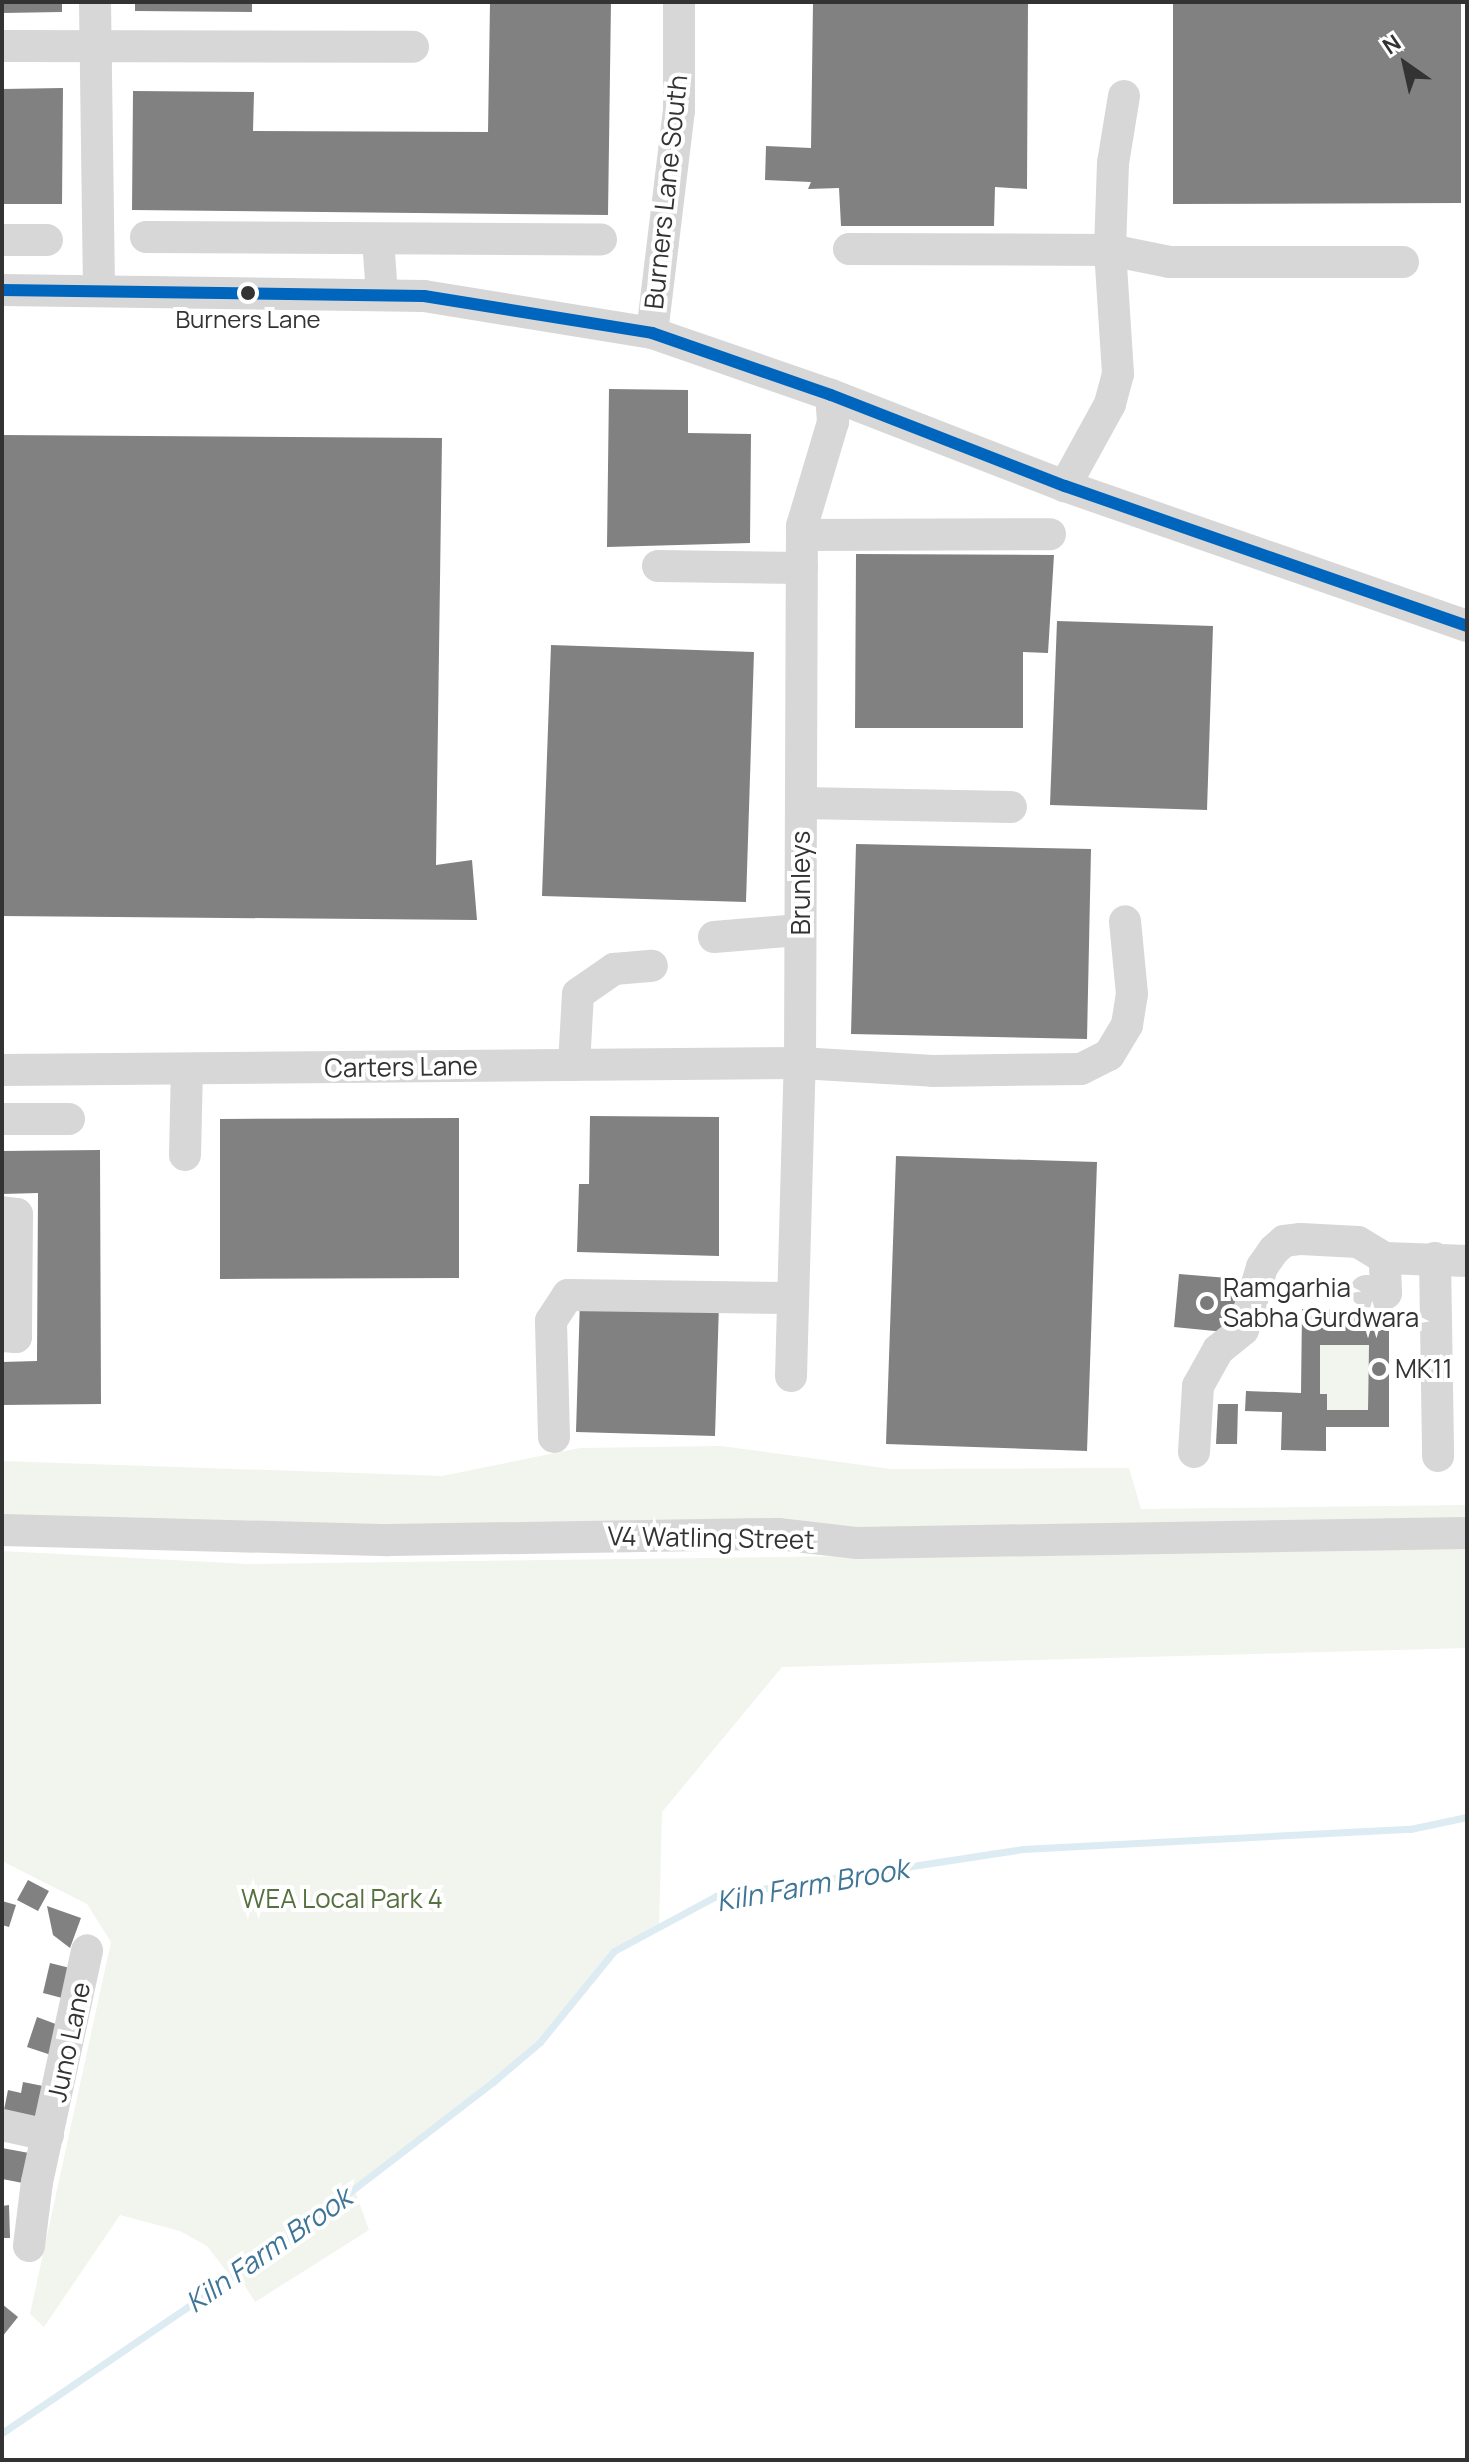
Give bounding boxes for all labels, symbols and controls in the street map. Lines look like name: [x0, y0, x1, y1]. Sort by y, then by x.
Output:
north arrow: [1365, 24, 1445, 104]
text: N: [1377, 27, 1407, 61]
street label: Burners Lane South: [638, 73, 694, 311]
marker: Burners Lane: [240, 285, 256, 301]
place label: Burners Lane: [175, 305, 321, 333]
street label: Brunleys: [785, 831, 817, 935]
street label: Carters Lane: [324, 1050, 478, 1084]
place label: Ramgarhia Sabha Gurdwara: [1223, 1272, 1419, 1334]
marker: Ramgarhia Sabha Gurdwara: [1198, 1294, 1216, 1312]
place label: MK11: [1395, 1353, 1453, 1385]
marker: MK11: [1370, 1360, 1388, 1378]
street label: V4 Watling Street: [607, 1521, 815, 1555]
water label: Kiln Farm Brook: [713, 1851, 911, 1917]
park label: WEA Local Park 4: [241, 1883, 443, 1915]
street label: Juno Lane: [41, 1979, 97, 2105]
water label: Kiln Farm Brook: [179, 2179, 357, 2319]

